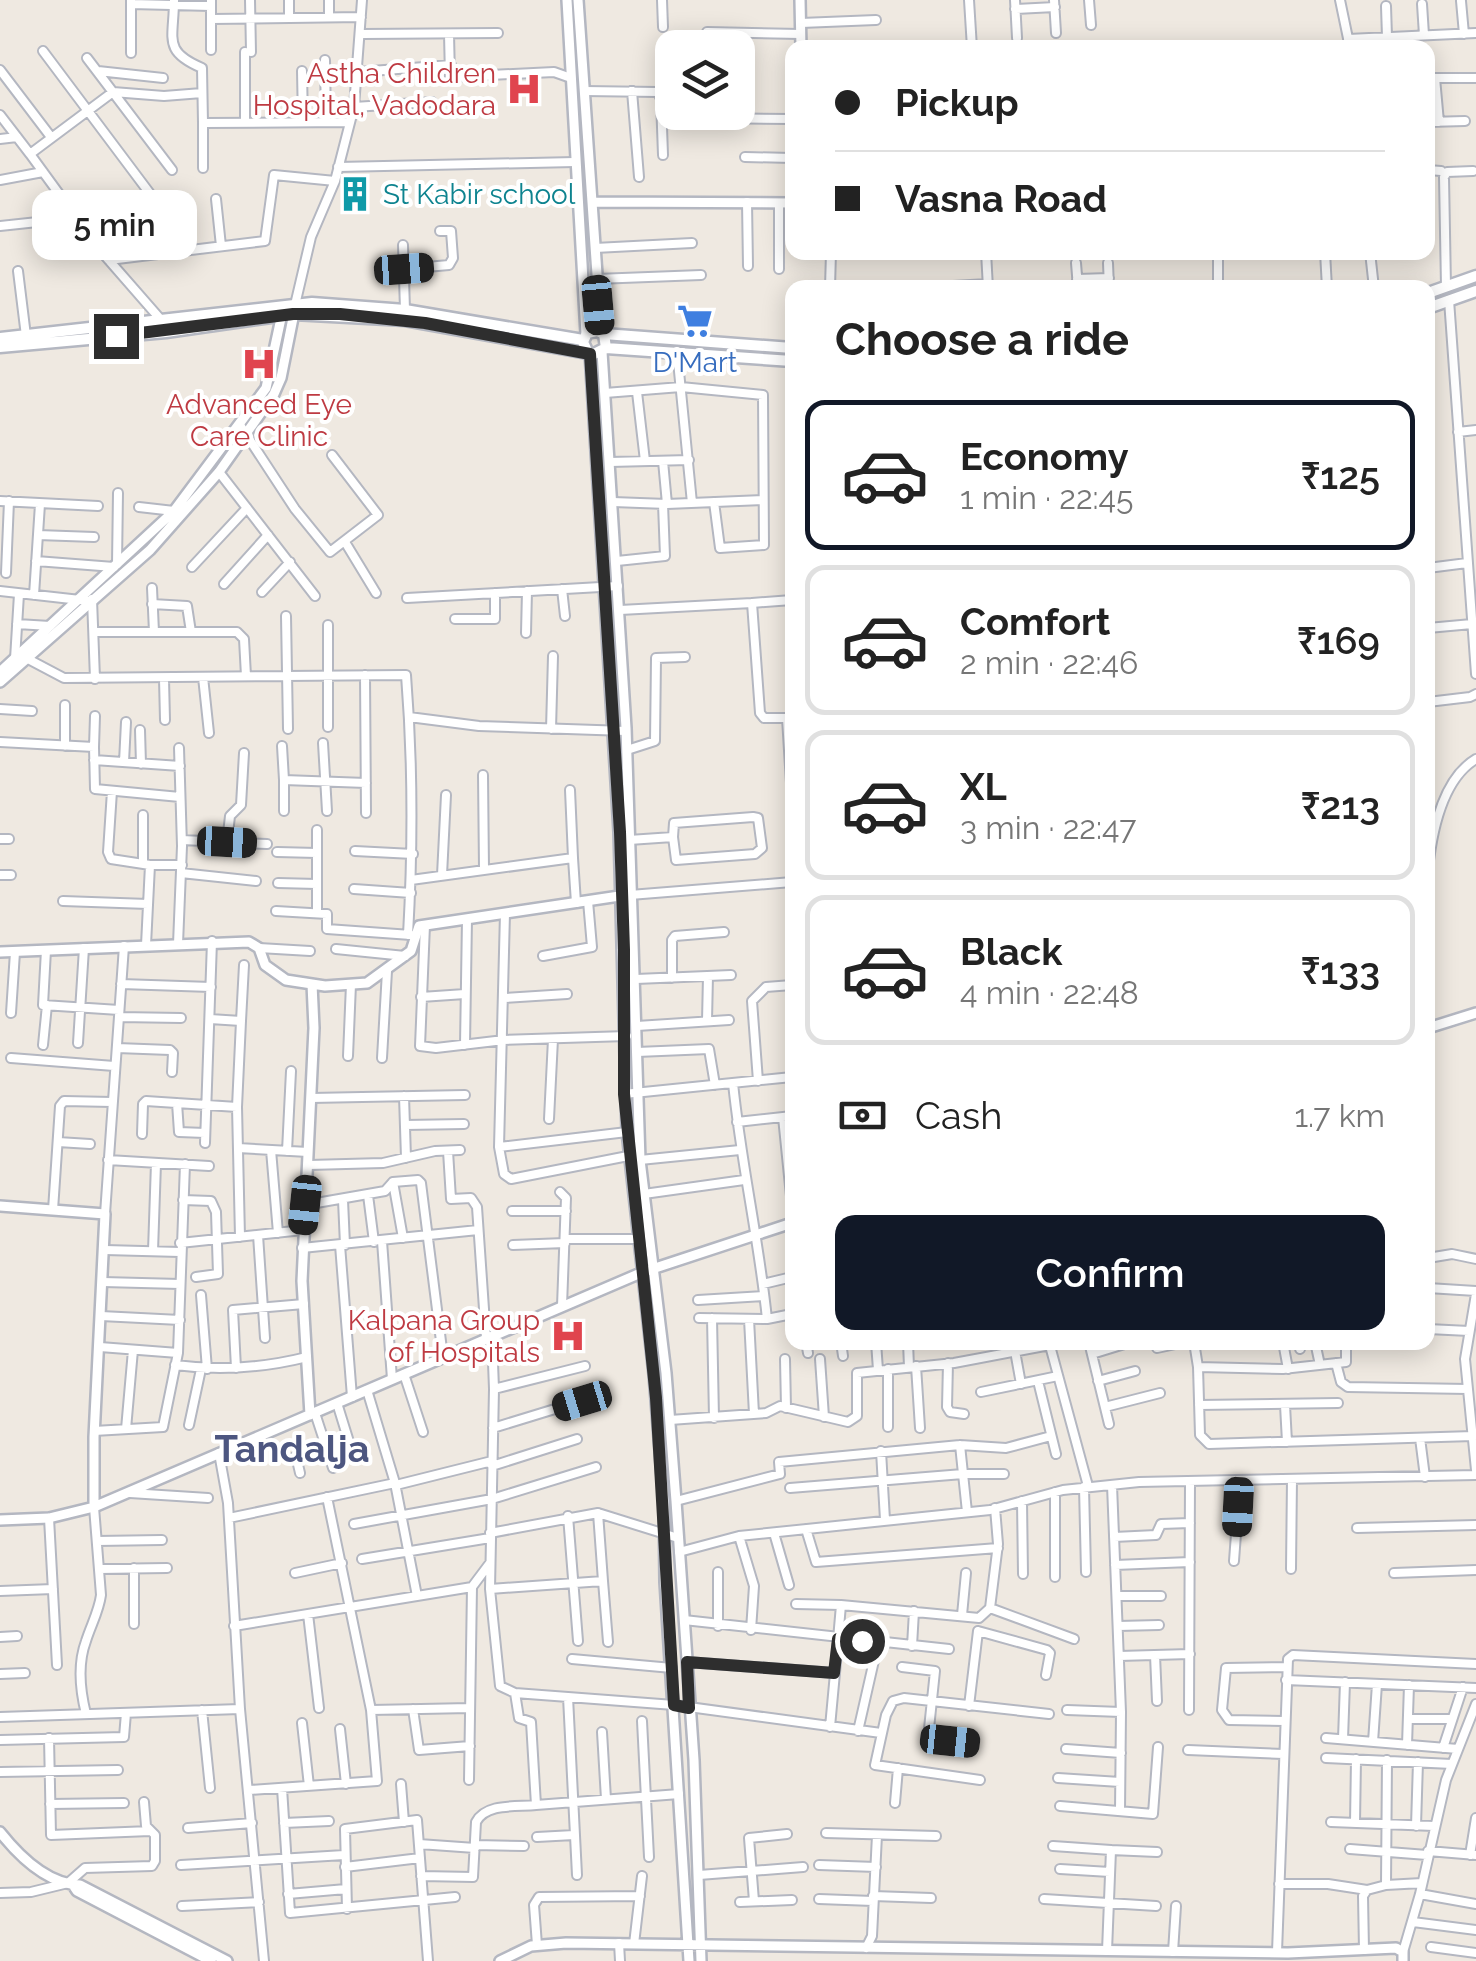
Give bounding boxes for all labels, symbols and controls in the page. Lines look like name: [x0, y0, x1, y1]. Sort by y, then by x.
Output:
map controls: [655, 30, 755, 130]
button: layers: [655, 30, 755, 130]
place label: Astha Children Hospital, Vadodara: [253, 57, 496, 122]
hospital icon: Astha Children Hospital, Vadodara: [505, 70, 543, 108]
text: Pickup: [895, 80, 1019, 125]
building icon: St Kabir school: [336, 175, 374, 213]
text: Vasna Road: [895, 176, 1107, 221]
place label: St Kabir school: [383, 178, 576, 211]
callout: 5 min: [34, 191, 198, 261]
text: 5 min: [73, 206, 156, 243]
car: [373, 252, 435, 286]
car: [580, 274, 616, 336]
supermarket icon: D'Mart: [676, 302, 714, 340]
text: Choose a ride: [835, 313, 1129, 366]
route end: [94, 314, 139, 359]
hospital icon: Advanced Eye Care Clinic: [240, 345, 278, 383]
place label: D'Mart: [653, 346, 738, 379]
place label: Advanced Eye Care Clinic: [166, 388, 352, 453]
icon: car: [840, 430, 930, 520]
text: Economy: [960, 434, 1129, 479]
text: ₹125: [1301, 453, 1380, 498]
text: 1 min · 22:45: [960, 479, 1134, 516]
icon: car: [840, 595, 930, 685]
text: Comfort: [960, 599, 1110, 644]
text: ₹169: [1297, 618, 1380, 663]
text: 2 min · 22:46: [960, 644, 1138, 681]
icon: car: [840, 760, 930, 850]
text: XL: [960, 764, 1007, 809]
text: ₹213: [1301, 783, 1380, 828]
text: 3 min · 22:47: [960, 809, 1136, 846]
car: [196, 825, 258, 859]
icon: car: [840, 925, 930, 1015]
text: Black: [960, 929, 1062, 974]
text: ₹133: [1301, 948, 1380, 993]
text: 4 min · 22:48: [960, 974, 1139, 1011]
icon: cash: [835, 1088, 890, 1143]
text: Cash: [915, 1093, 1002, 1138]
text: 1.7 km: [1294, 1097, 1385, 1134]
car: [287, 1174, 323, 1236]
button: Confirm: [835, 1215, 1385, 1330]
place label: Kalpana Group of Hospitals: [348, 1304, 540, 1369]
hospital icon: Kalpana Group of Hospitals: [549, 1317, 587, 1355]
car: [549, 1378, 615, 1424]
district label: Tandalja: [214, 1426, 370, 1471]
car: [1221, 1476, 1255, 1538]
route start: [840, 1619, 885, 1664]
car: [919, 1723, 981, 1759]

